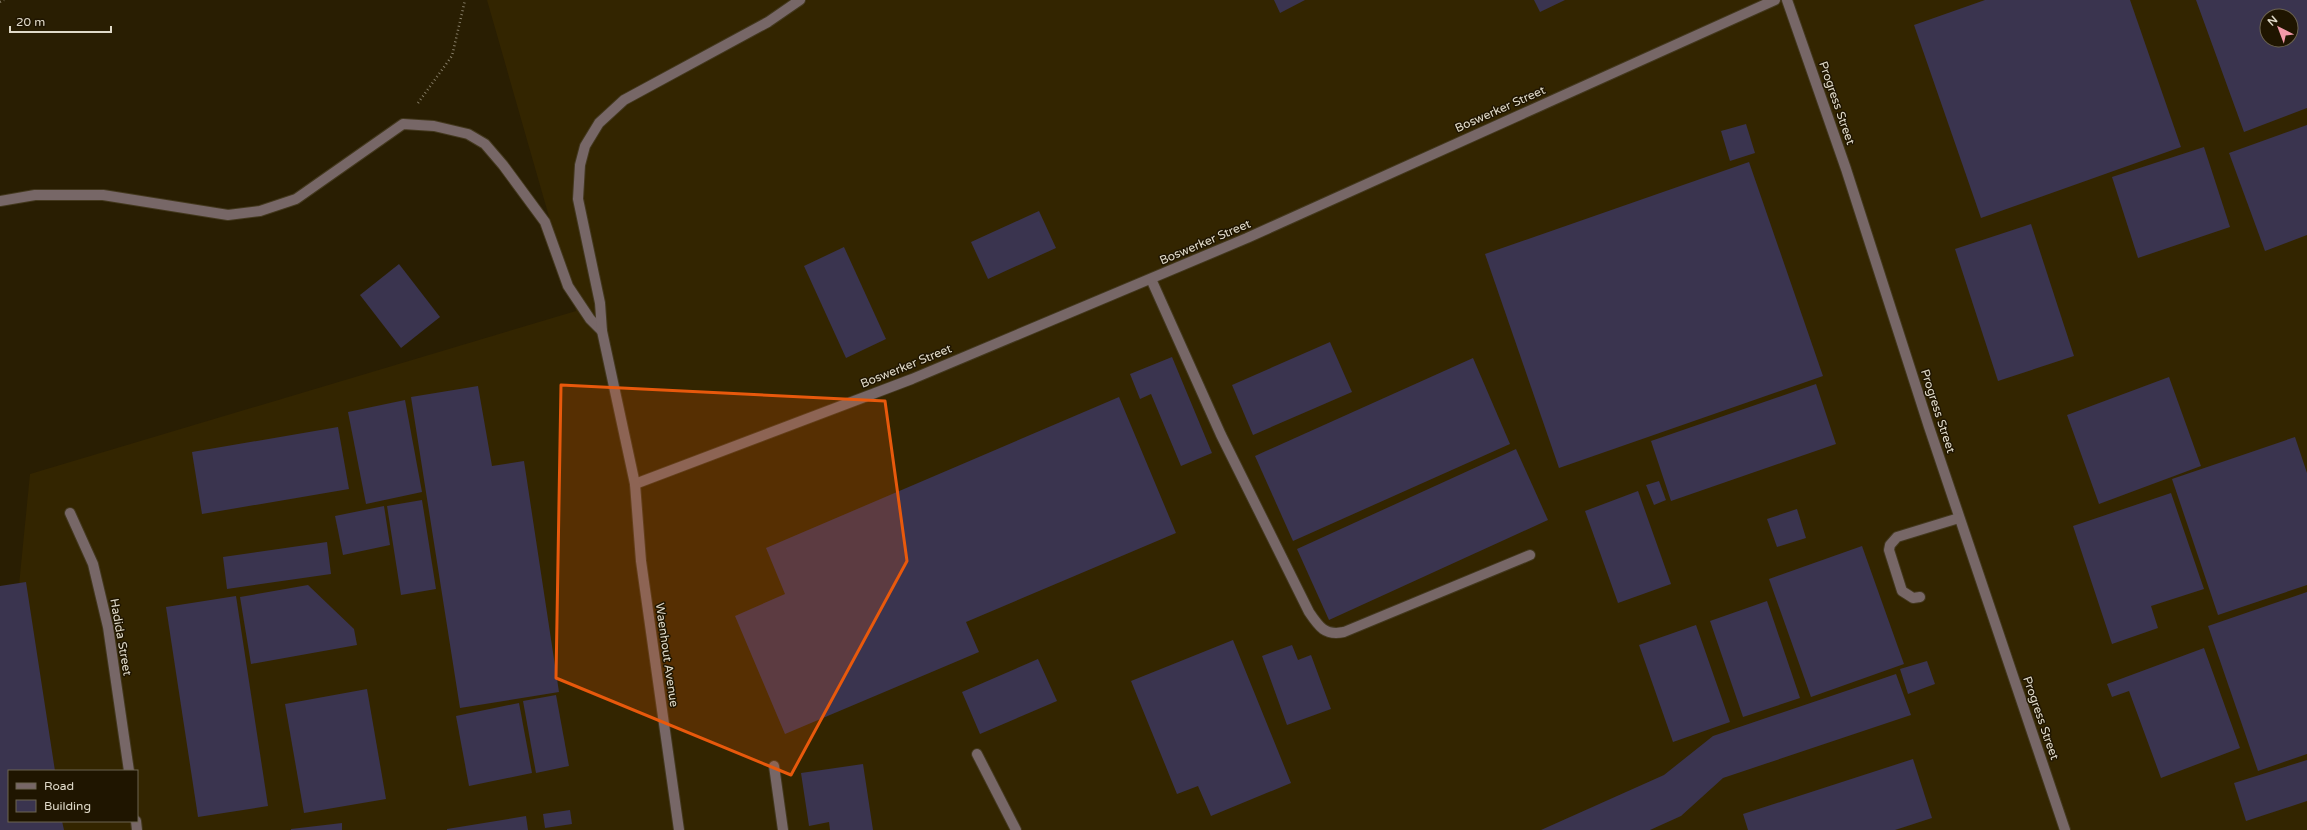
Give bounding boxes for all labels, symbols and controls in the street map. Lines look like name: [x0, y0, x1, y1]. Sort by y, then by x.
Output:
scale bar: [10, 8, 111, 34]
north arrow: [2259, 8, 2299, 48]
text: N: [2265, 13, 2280, 29]
text: 20 m: [16, 15, 45, 29]
street label: Progress Street: [1816, 59, 1858, 147]
street label: Boswerker Street: [1453, 83, 1548, 135]
street label: Boswerker Street: [1157, 216, 1253, 267]
street label: Boswerker Street: [858, 341, 954, 391]
street label: Progress Street: [1918, 367, 1958, 455]
street label: Hadida Street: [107, 597, 135, 677]
street label: Waenhout Avenue: [653, 602, 681, 708]
street label: Progress Street: [2020, 674, 2062, 762]
legend: [8, 770, 138, 822]
text: Road: [44, 779, 74, 793]
text: Building: [44, 799, 91, 813]

